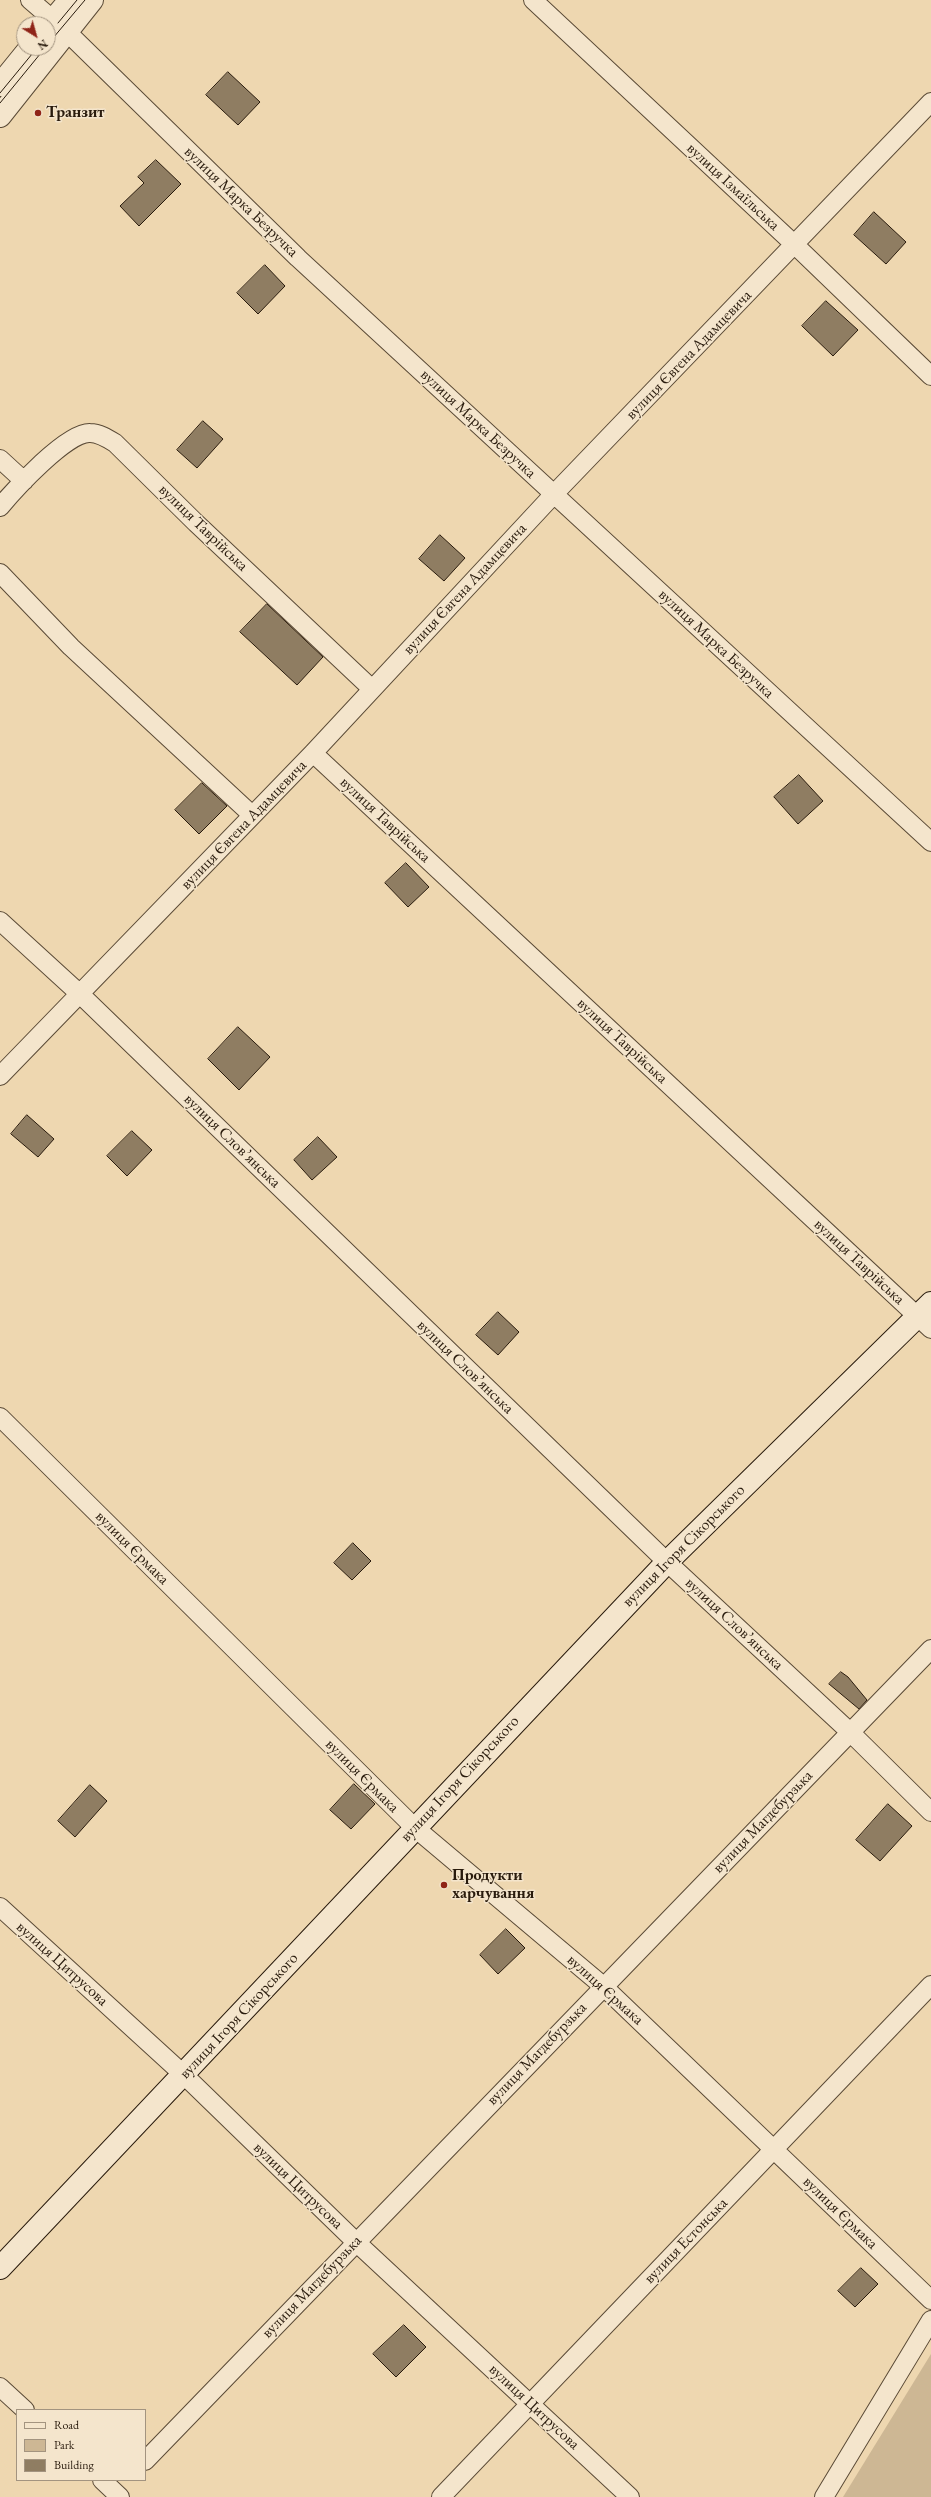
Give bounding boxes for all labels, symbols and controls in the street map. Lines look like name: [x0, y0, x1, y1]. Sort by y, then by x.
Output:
north arrow: [16, 16, 56, 56]
text: N: [35, 37, 50, 53]
place label: Транзит: [46, 103, 105, 123]
marker: Транзит: [33, 108, 43, 118]
street label: вулиця Ізмаїльська: [683, 139, 783, 235]
street label: вулиця Марка Безручка: [180, 143, 302, 261]
street label: вулиця Євгена Адамцевича: [622, 286, 756, 424]
street label: вулиця Марка Безручка: [416, 365, 540, 483]
street label: вулиця Таврійська: [154, 480, 252, 576]
street label: вулиця Євгена Адамцевича: [399, 519, 531, 659]
street label: вулиця Марка Безручка: [654, 585, 778, 703]
street label: вулиця Євгена Адамцевича: [177, 756, 311, 894]
street label: вулиця Таврійська: [336, 773, 434, 867]
street label: вулиця Таврійська: [573, 994, 671, 1088]
street label: вулиця Слов’янська: [180, 1090, 284, 1192]
street label: вулиця Таврійська: [810, 1215, 908, 1309]
street label: вулиця Слов’янська: [413, 1316, 517, 1418]
street label: вулиця Ігоря Сікорського: [619, 1481, 749, 1611]
street label: вулиця Єрмака: [91, 1507, 173, 1589]
street label: вулиця Слов’янська: [681, 1574, 787, 1674]
street label: вулиця Ігоря Сікорського: [397, 1712, 523, 1846]
street label: вулиця Єрмака: [321, 1735, 403, 1817]
street label: вулиця Магдебурзька: [709, 1767, 817, 1877]
place label: Продукти харчування: [452, 1866, 534, 1904]
marker: Продукти харчування: [439, 1880, 449, 1890]
street label: вулиця Цитрусова: [12, 1918, 112, 2010]
street label: вулиця Ігоря Сікорського: [176, 1949, 302, 2083]
street label: вулиця Єрмака: [563, 1951, 647, 2029]
street label: вулиця Магдебурзька: [483, 1999, 591, 2109]
street label: вулиця Цитрусова: [249, 2138, 347, 2234]
street label: вулиця Єрмака: [799, 2173, 881, 2253]
street label: вулиця Естонська: [640, 2194, 732, 2288]
street label: вулиця Магдебурзька: [258, 2232, 366, 2342]
street label: вулиця Цитрусова: [485, 2360, 583, 2454]
legend: [16, 2409, 146, 2481]
text: Road: [54, 2417, 79, 2433]
text: Park: [54, 2437, 74, 2453]
text: Building: [54, 2457, 94, 2473]

